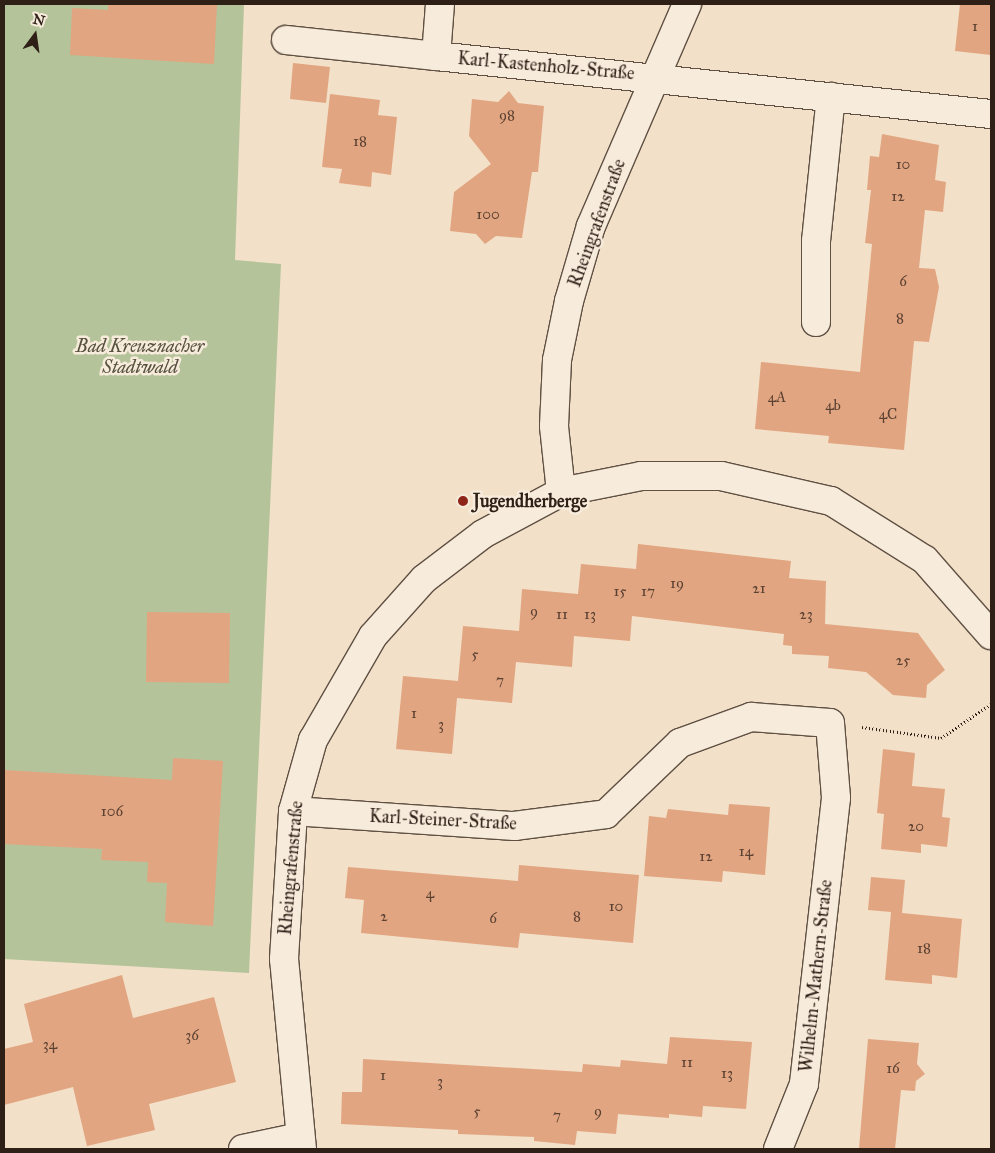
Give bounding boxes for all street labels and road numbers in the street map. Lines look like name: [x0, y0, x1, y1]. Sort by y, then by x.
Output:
street label: Karl-Kastenholz-Straße: [457, 48, 635, 84]
street label: Rheingrafenstraße: [564, 156, 630, 290]
street label: Rheingrafenstraße: [274, 800, 308, 936]
street label: Karl-Steiner-Straße: [369, 805, 517, 835]
street label: Wilhelm-Mathern-Straße: [795, 879, 837, 1073]

